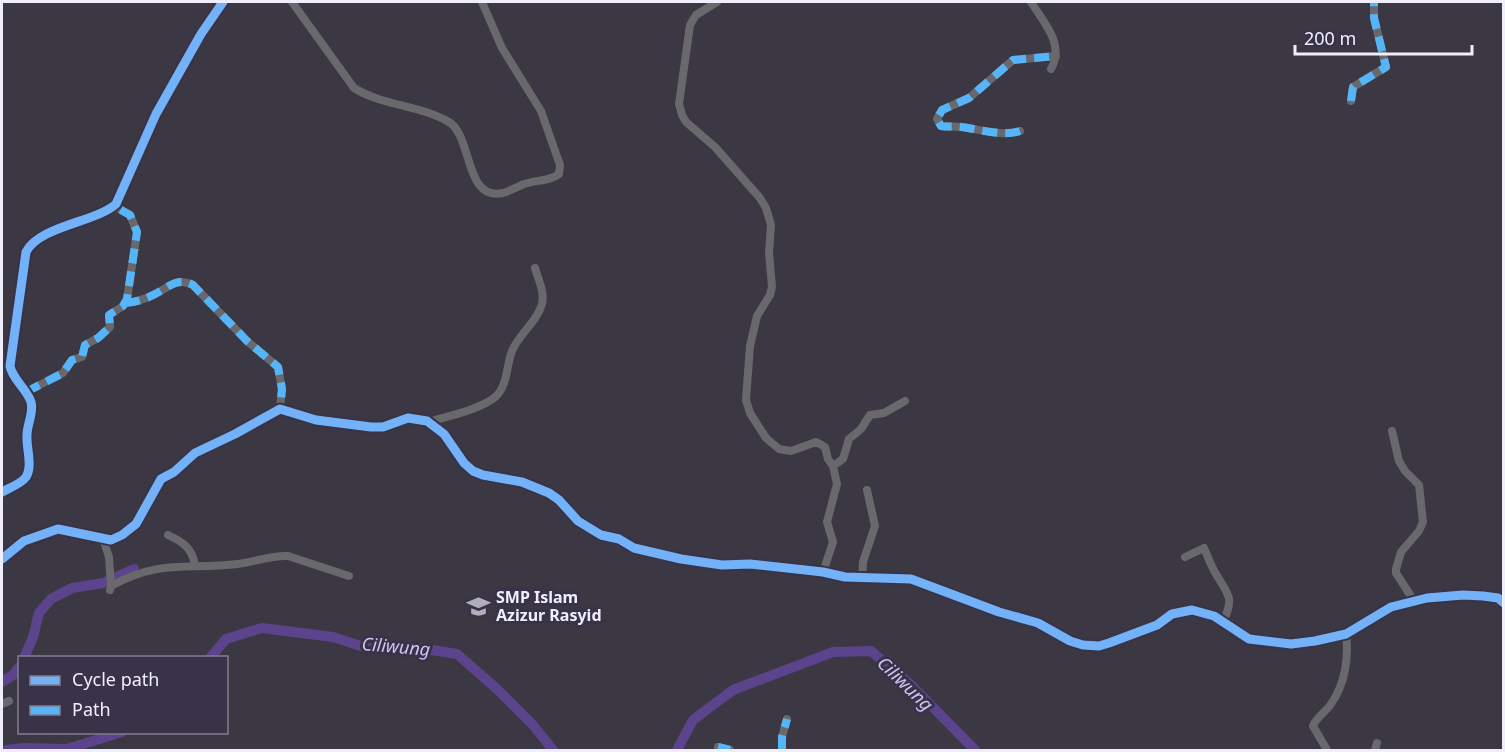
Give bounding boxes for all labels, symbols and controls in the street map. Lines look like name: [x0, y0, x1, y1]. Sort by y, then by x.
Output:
scale bar: [1295, 18, 1472, 56]
text: 200 m: [1304, 26, 1356, 50]
place label: SMP Islam Azizur Rasyid: [496, 586, 602, 626]
school or university icon: SMP Islam Azizur Rasyid: [465, 593, 491, 619]
water label: Ciliwung: [361, 631, 431, 661]
water label: Ciliwung: [873, 651, 939, 716]
legend: [18, 656, 228, 734]
text: Cycle path: [72, 667, 159, 691]
text: Path: [72, 697, 111, 721]

